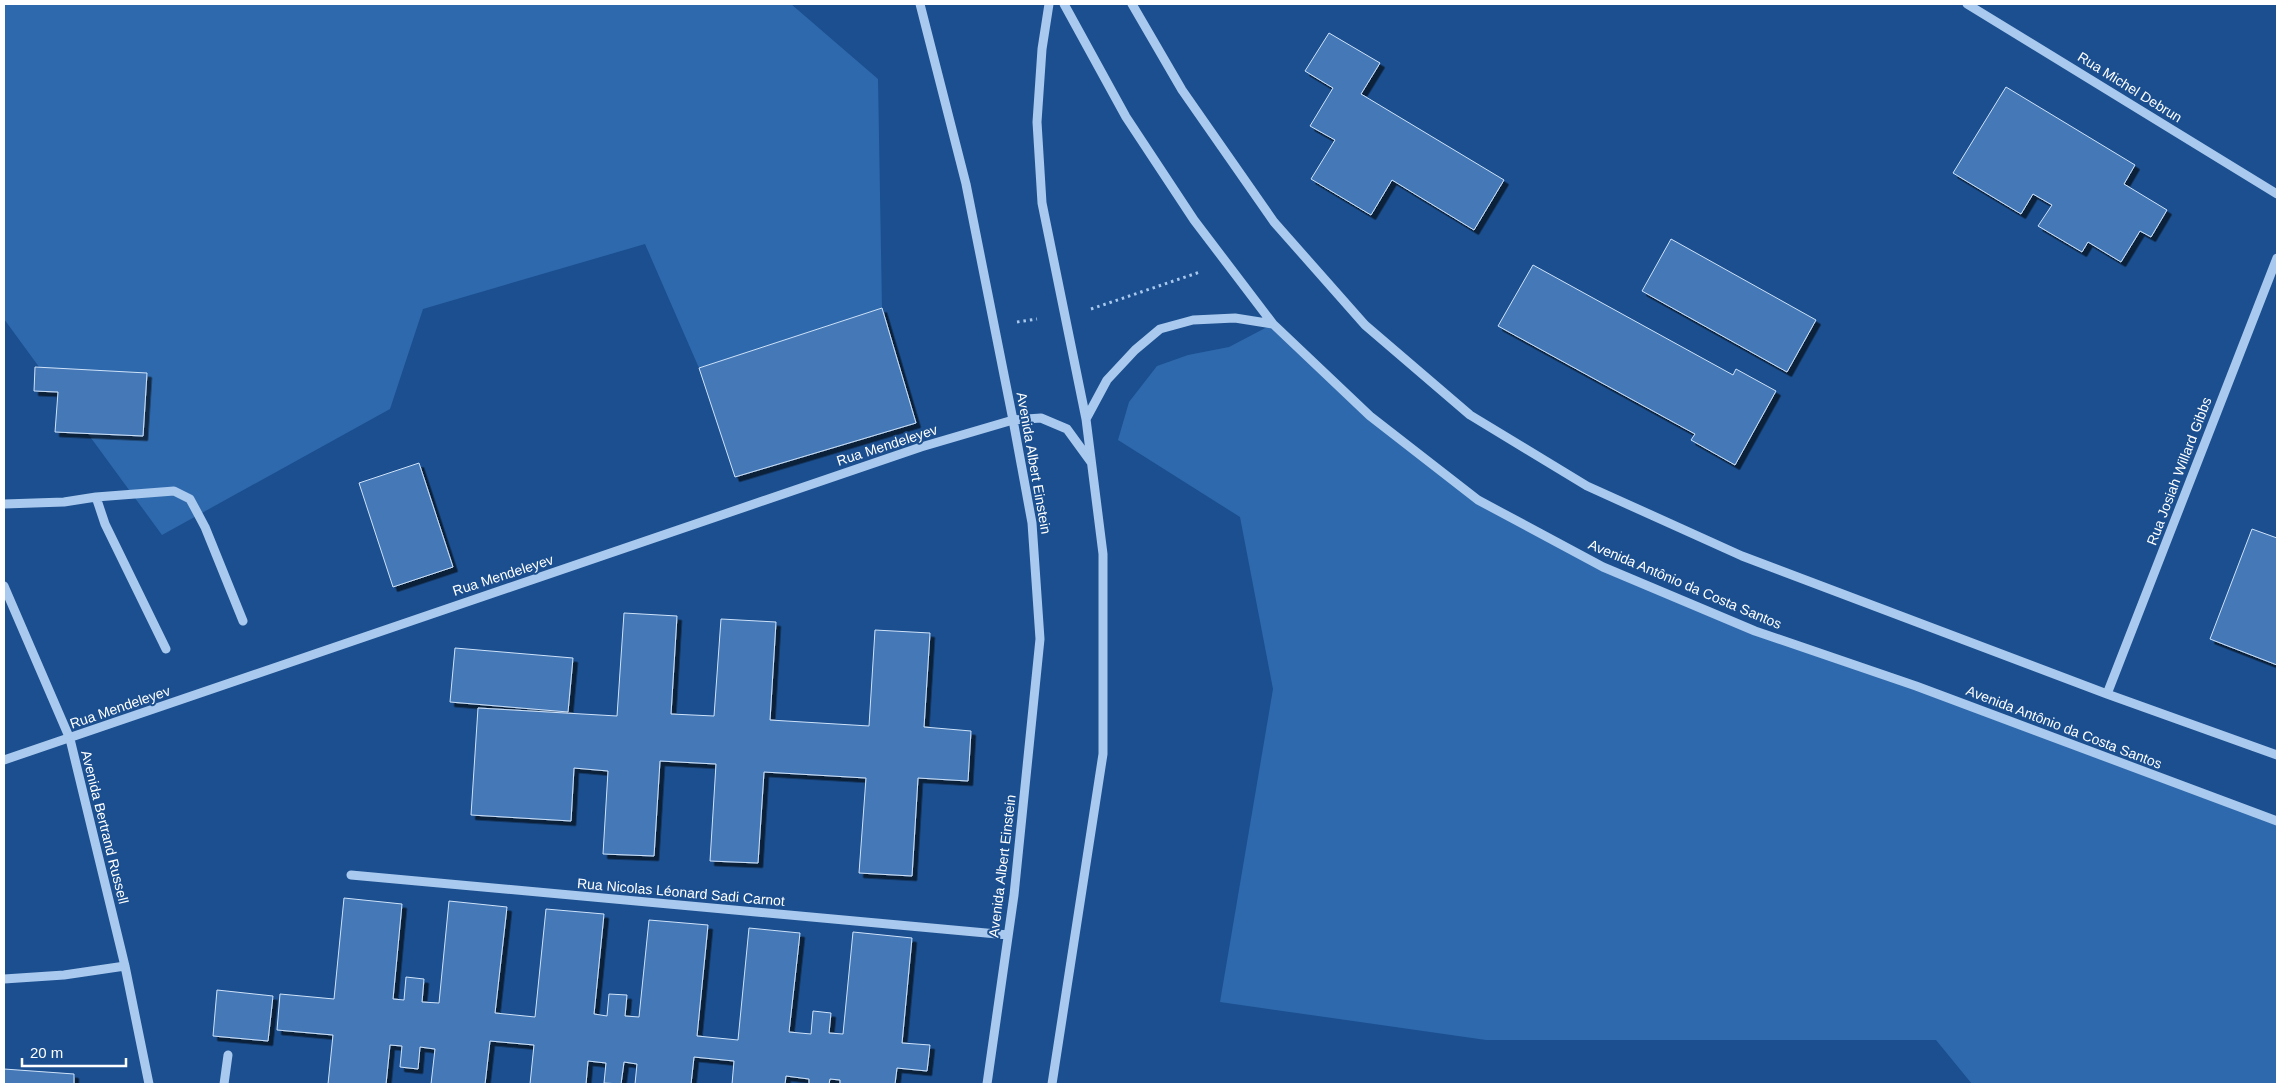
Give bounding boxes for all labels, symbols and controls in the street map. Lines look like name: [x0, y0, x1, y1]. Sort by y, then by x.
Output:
street label: Rua Michel Debrun: [2075, 48, 2185, 126]
street label: Avenida Albert Einstein: [1014, 391, 1054, 535]
street label: Rua Josiah Willard Gibbs: [2143, 395, 2215, 547]
street label: Rua Mendeleyev: [835, 421, 939, 469]
street label: Avenida Antônio da Costa Santos: [1586, 536, 1784, 632]
street label: Rua Mendeleyev: [451, 551, 555, 599]
street label: Rua Mendeleyev: [68, 682, 172, 732]
street label: Avenida Antônio da Costa Santos: [1964, 682, 2164, 772]
street label: Avenida Bertrand Russell: [78, 749, 132, 905]
street label: Avenida Albert Einstein: [985, 794, 1019, 938]
street label: Rua Nicolas Léonard Sadi Carnot: [576, 875, 786, 909]
scale bar: [22, 1036, 126, 1068]
text: 20 m: [30, 1044, 63, 1061]

